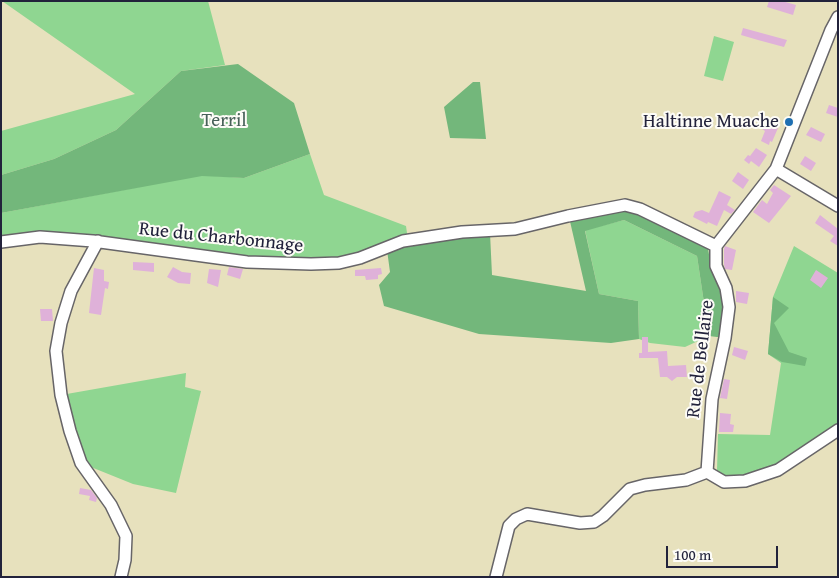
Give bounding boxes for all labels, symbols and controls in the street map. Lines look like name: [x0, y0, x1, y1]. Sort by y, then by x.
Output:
park label: Terril: [201, 110, 247, 132]
place label: Haltinne Muache: [643, 111, 779, 133]
marker: Haltinne Muache: [783, 116, 795, 128]
street label: Rue du Charbonnage: [138, 218, 304, 258]
street label: Rue de Bellaire: [682, 299, 720, 419]
scale bar: [669, 536, 782, 568]
text: 100 m: [674, 544, 711, 565]

